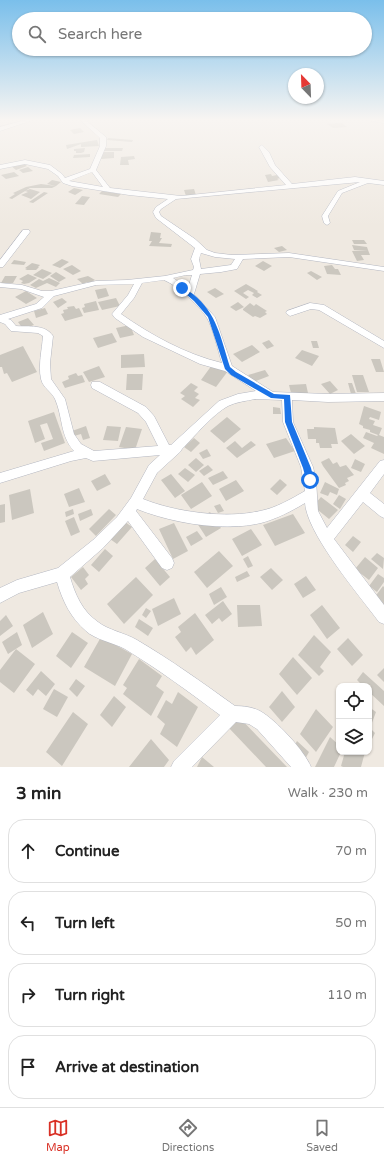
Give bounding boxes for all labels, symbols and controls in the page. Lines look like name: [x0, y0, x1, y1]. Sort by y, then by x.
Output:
search box: [12, 12, 372, 56]
icon: search: [26, 23, 48, 45]
text: Search here: [58, 25, 142, 43]
north arrow: [288, 68, 324, 104]
route end: [173, 279, 191, 297]
route start: [301, 471, 319, 489]
map controls: [336, 683, 372, 755]
button: locate: [336, 683, 372, 719]
button: layers: [336, 719, 372, 755]
text: 3 min: [16, 783, 61, 804]
text: Walk · 230 m: [288, 785, 368, 801]
icon: ahead: [17, 840, 39, 862]
text: Continue: [55, 842, 119, 860]
text: 70 m: [335, 843, 367, 859]
icon: left: [17, 912, 39, 934]
text: Turn left: [55, 914, 115, 932]
text: 50 m: [335, 915, 367, 931]
icon: right: [17, 984, 39, 1006]
text: Turn right: [55, 986, 125, 1004]
text: 110 m: [327, 987, 367, 1003]
icon: arrive: [17, 1056, 39, 1078]
text: Arrive at destination: [55, 1058, 199, 1076]
tab: Map: [46, 1117, 70, 1154]
tab: Directions: [162, 1117, 214, 1154]
tab: Saved: [306, 1117, 338, 1154]

